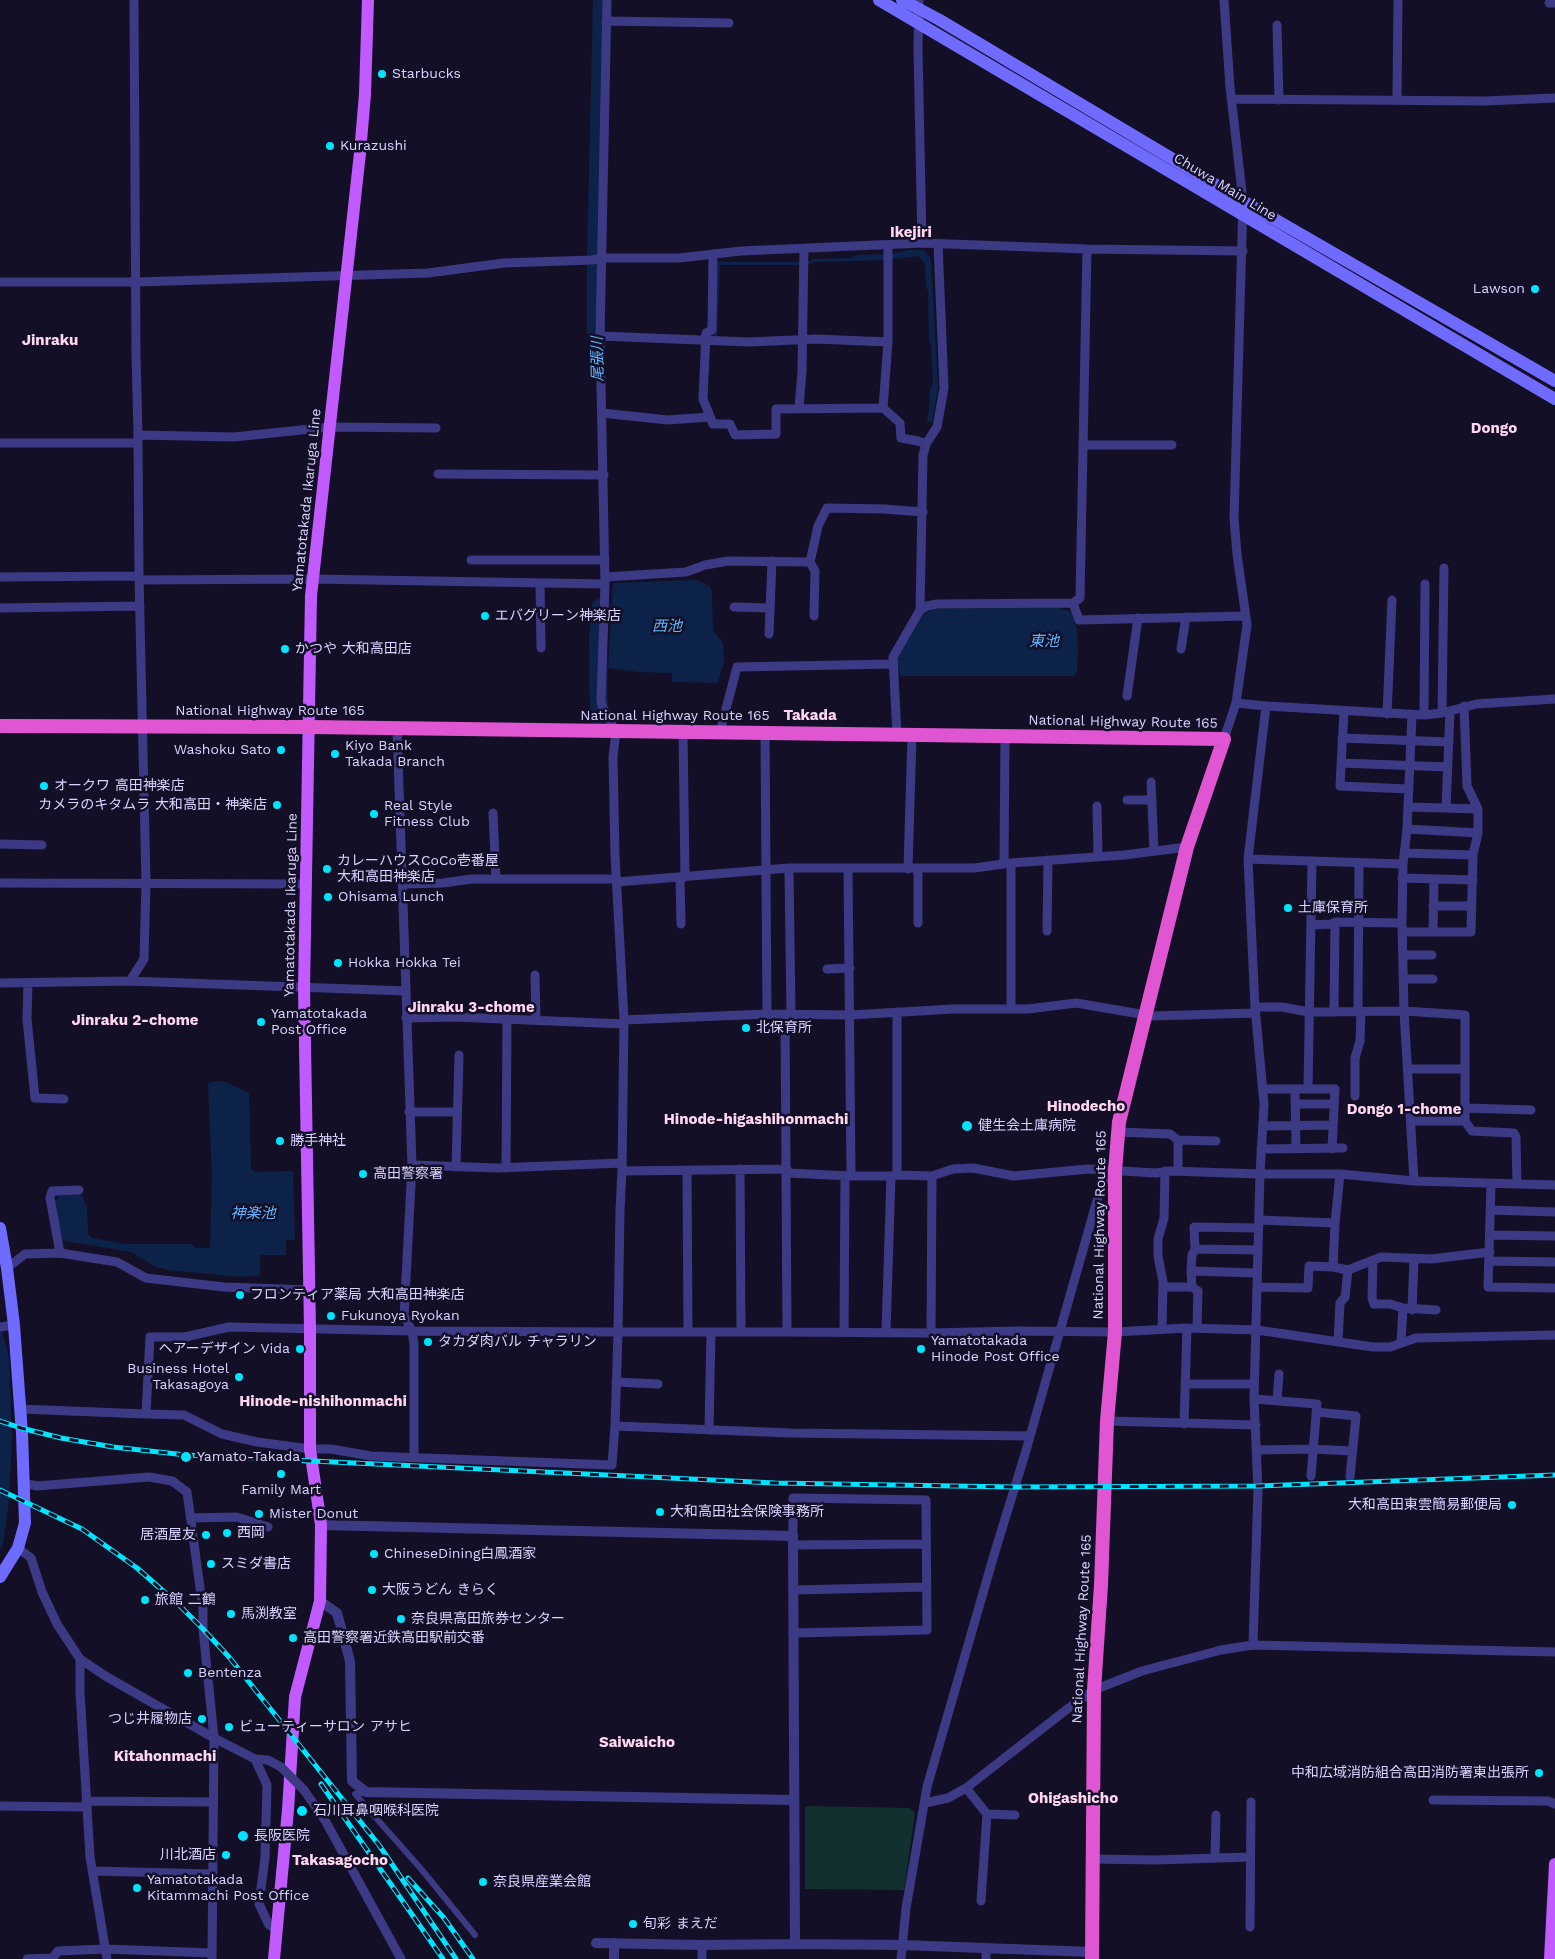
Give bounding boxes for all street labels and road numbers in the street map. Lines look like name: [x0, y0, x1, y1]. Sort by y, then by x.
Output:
street label: Chuwa Main Line: [1171, 150, 1279, 224]
street label: Yamatotakada Ikaruga Line: [289, 408, 325, 592]
street label: National Highway Route 165: [175, 703, 365, 719]
street label: National Highway Route 165: [580, 708, 770, 724]
street label: National Highway Route 165: [1028, 712, 1218, 732]
street label: Yamatotakada Ikaruga Line: [281, 813, 301, 997]
street label: National Highway Route 165: [1090, 1130, 1110, 1320]
street label: National Highway Route 165: [1069, 1534, 1095, 1724]

